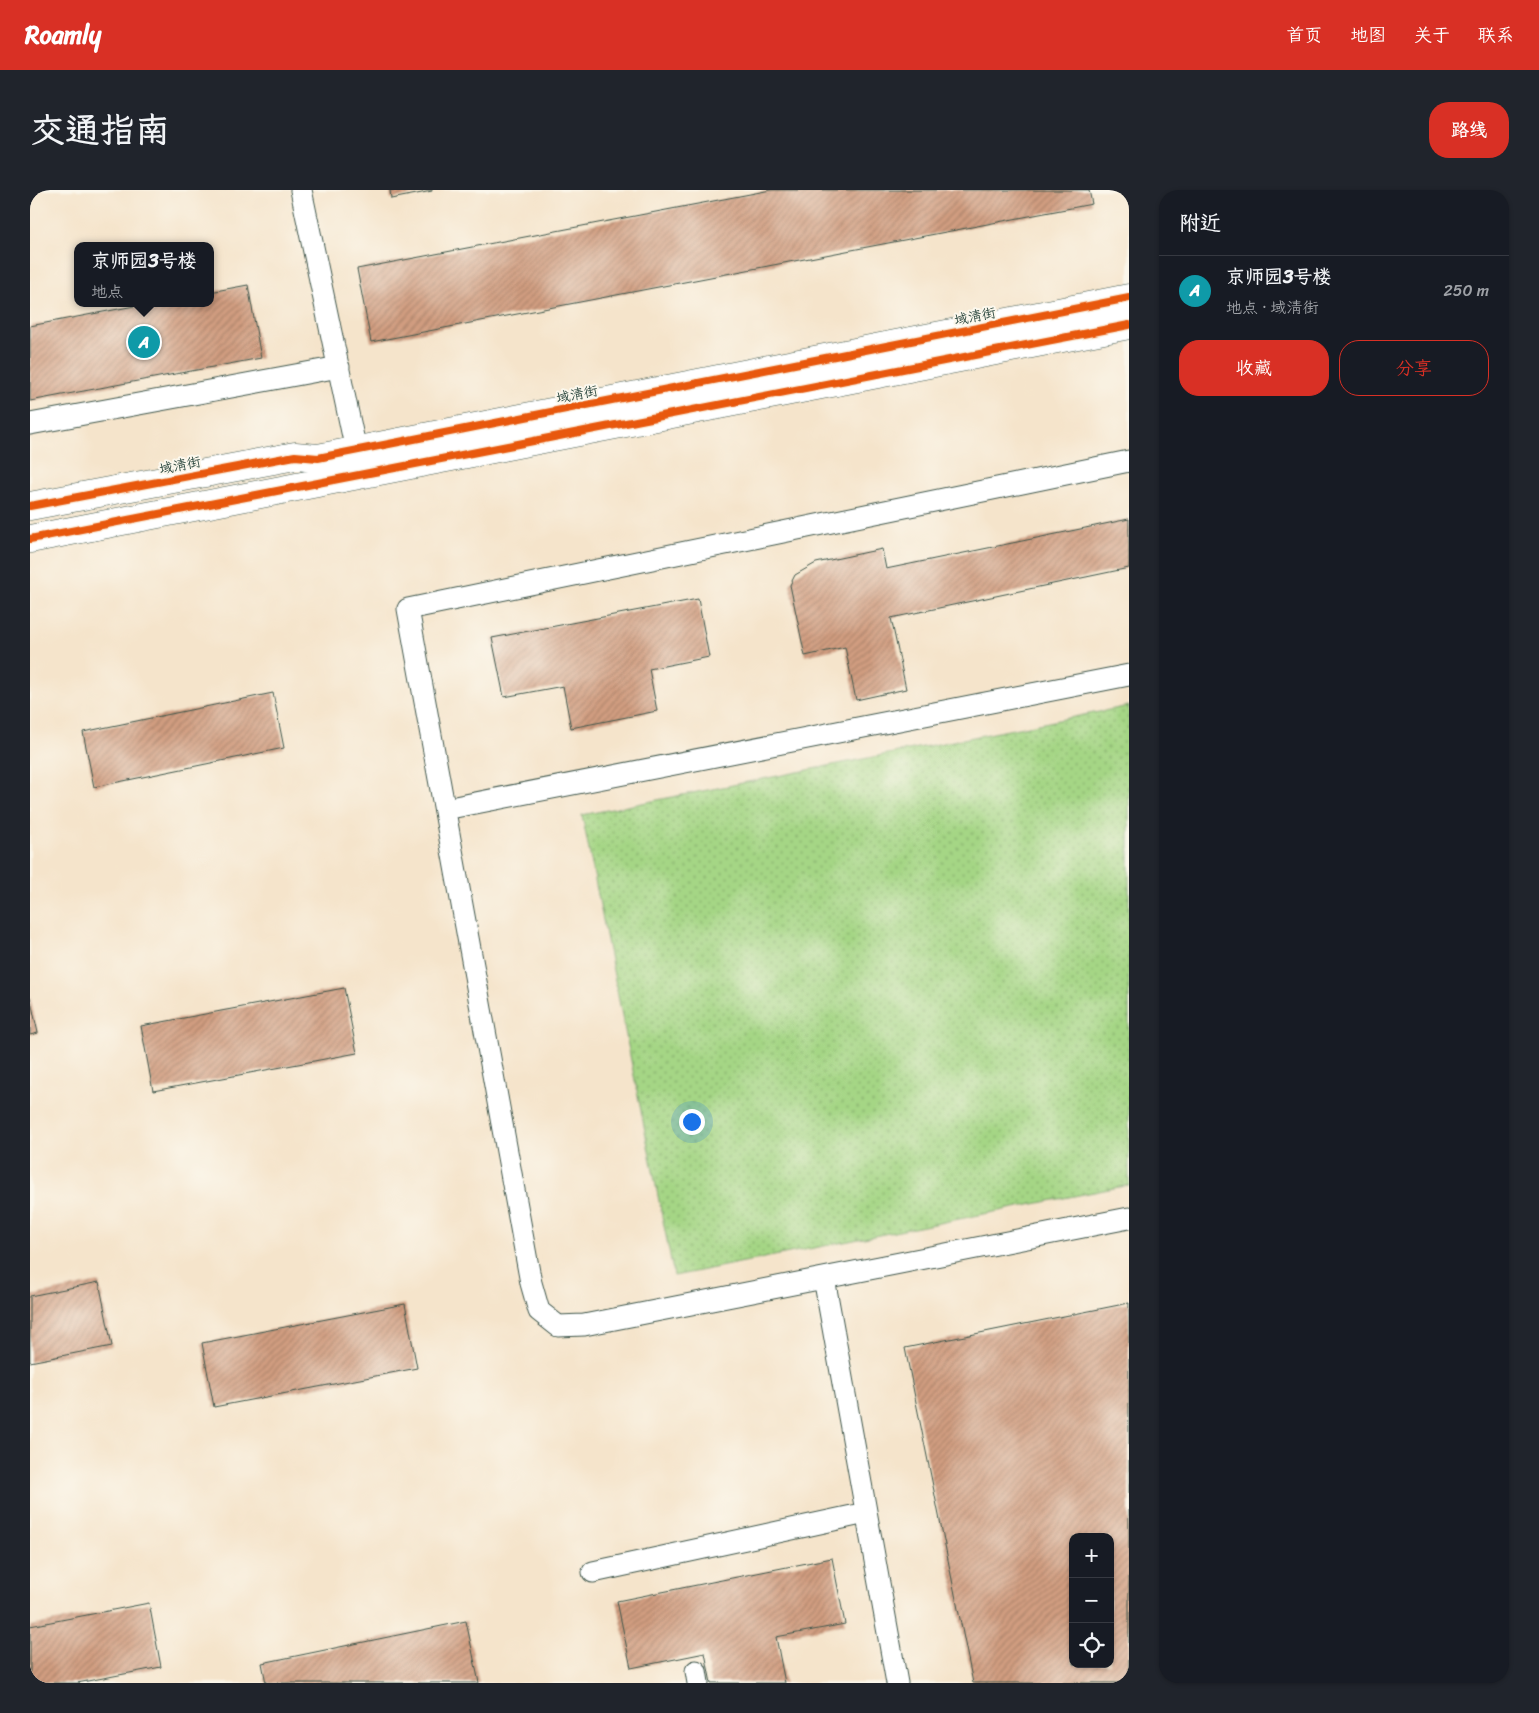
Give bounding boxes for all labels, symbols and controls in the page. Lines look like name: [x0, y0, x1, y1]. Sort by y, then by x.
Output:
text: Roamly: [25, 14, 101, 56]
text: 首页: [1286, 19, 1322, 51]
text: 地图: [1350, 19, 1386, 51]
text: 关于: [1414, 19, 1450, 51]
text: 联系: [1478, 19, 1514, 51]
text: 交通指南: [30, 99, 170, 161]
button: 路线: [1429, 102, 1509, 158]
text: 附近: [1179, 204, 1221, 242]
popup: [74, 242, 214, 307]
text: 京师园3号楼: [91, 244, 197, 277]
text: 京师园3号楼: [1226, 260, 1331, 293]
text: A: [1190, 276, 1200, 305]
text: 250 m: [1443, 276, 1489, 305]
text: 地点: [91, 277, 123, 306]
text: 地点 · 域清街: [1226, 293, 1319, 322]
street label: 域清街: [952, 300, 998, 333]
pin: A: [128, 323, 160, 361]
button: 收藏: [1179, 340, 1329, 396]
button: 分享: [1339, 340, 1489, 396]
street label: 域清街: [554, 378, 600, 411]
street label: 域清街: [157, 449, 203, 482]
your location: [679, 1109, 705, 1135]
map controls: [1069, 1533, 1114, 1668]
button: +: [1069, 1533, 1114, 1578]
button: −: [1069, 1578, 1114, 1623]
button: locate: [1069, 1623, 1114, 1668]

